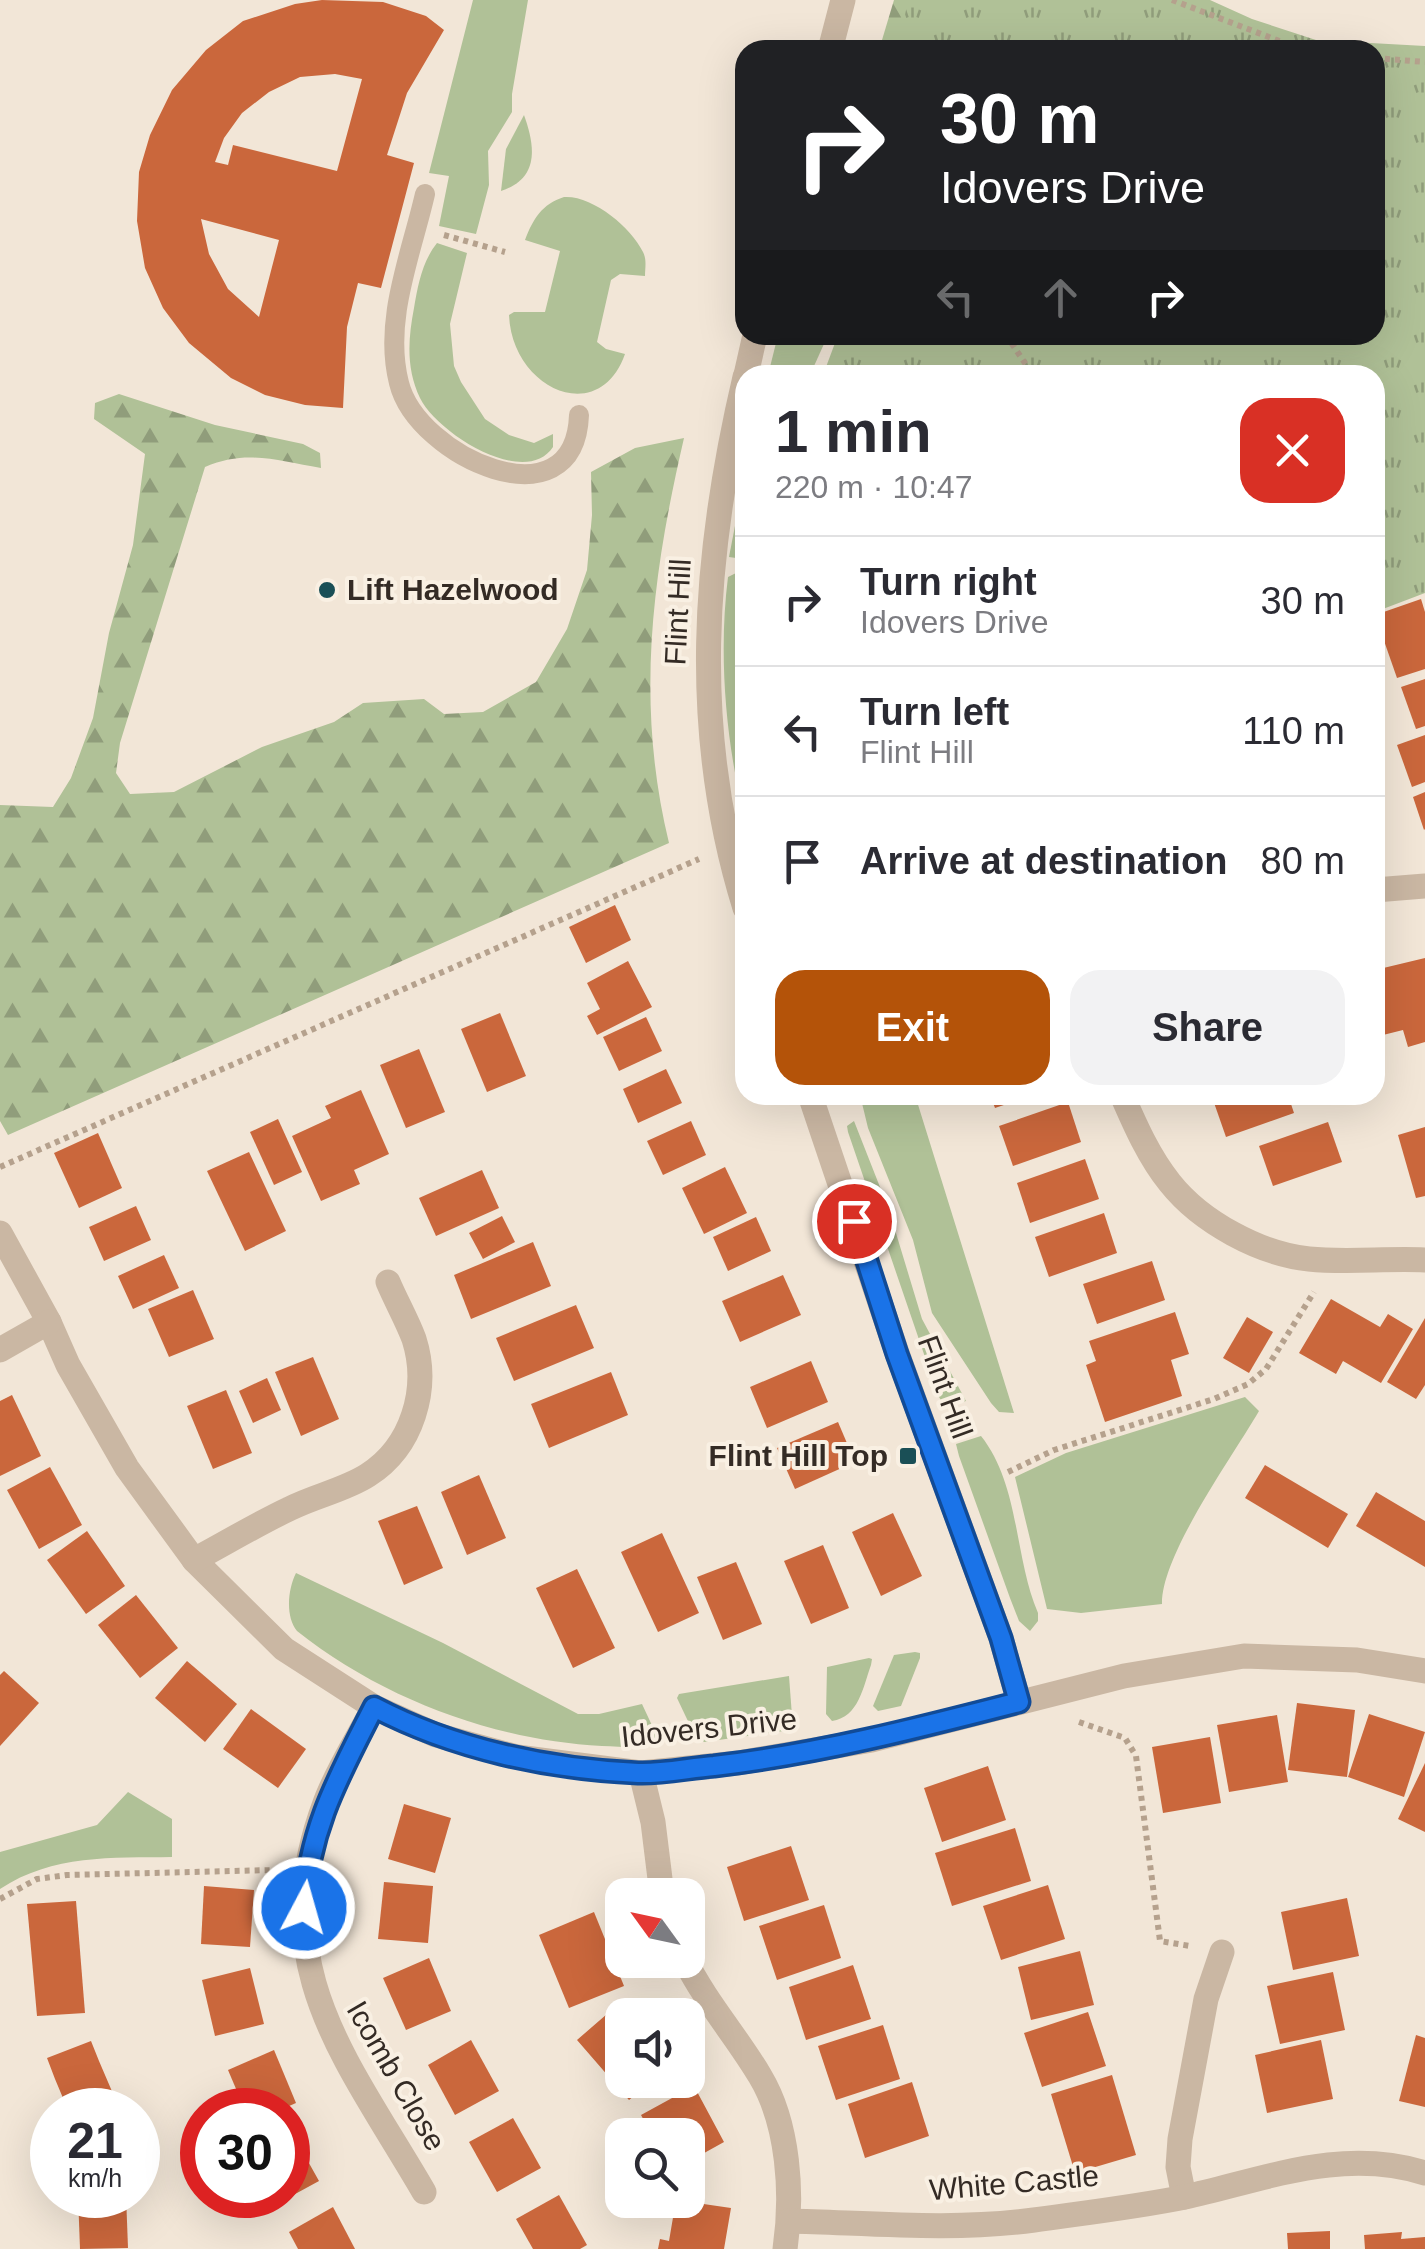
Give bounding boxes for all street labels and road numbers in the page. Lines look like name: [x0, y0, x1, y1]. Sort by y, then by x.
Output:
street label: Flint Hill: [658, 558, 697, 666]
street label: Flint Hill: [912, 1331, 979, 1443]
street label: Idovers Drive: [619, 1702, 799, 1753]
street label: Icomb Close: [340, 1995, 452, 2156]
street label: White Castle: [928, 2159, 1100, 2206]

